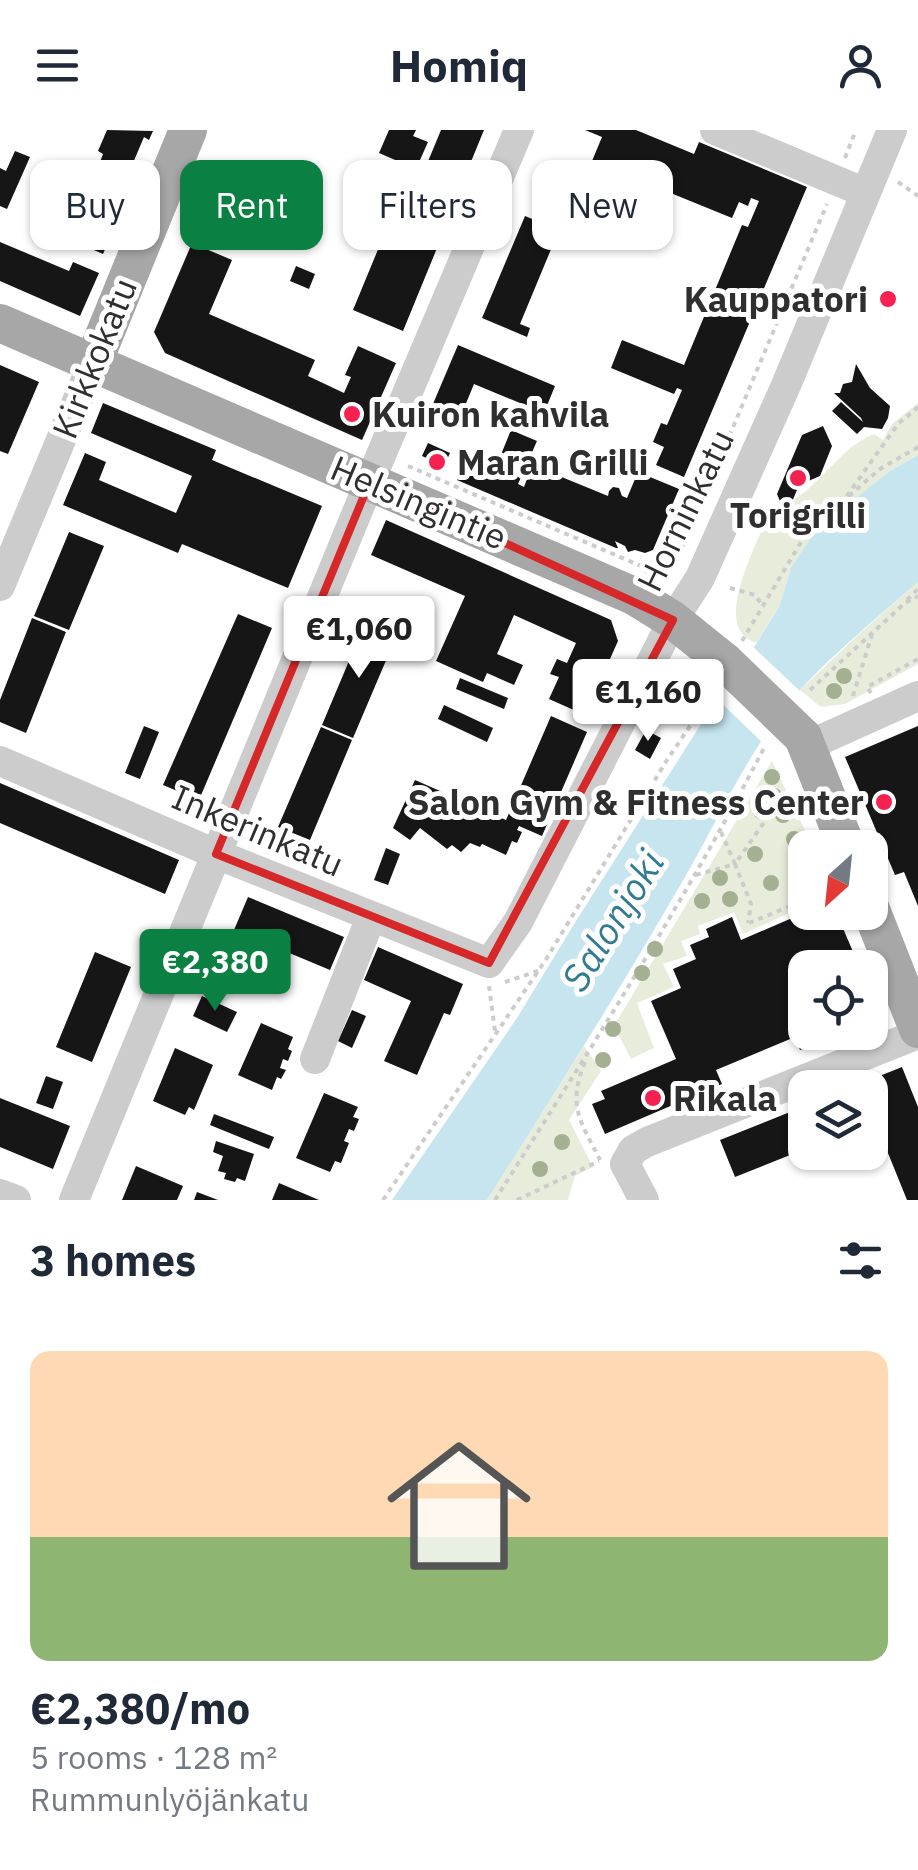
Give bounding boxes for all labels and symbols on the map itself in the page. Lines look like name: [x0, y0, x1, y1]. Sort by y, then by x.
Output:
street label: Kirkkokatu: [41, 271, 147, 445]
place label: Kauppatori: [684, 276, 868, 322]
marker: Kauppatori: [877, 288, 899, 310]
place label: Kuiron kahvila: [372, 391, 609, 437]
marker: Kuiron kahvila: [341, 403, 363, 425]
street label: Horninkatu: [626, 421, 744, 599]
place label: Maran Grilli: [457, 439, 649, 485]
street label: Helsingintie: [324, 444, 514, 560]
marker: Maran Grilli: [426, 451, 448, 473]
marker: Torigrilli: [787, 467, 809, 489]
place label: Torigrilli: [730, 492, 866, 538]
pin: €1,060: [278, 596, 440, 681]
pin: €1,160: [567, 659, 729, 744]
street label: Inkerinkatu: [165, 773, 351, 887]
place label: Salon Gym & Fitness Center: [408, 779, 864, 825]
marker: Salon Gym & Fitness Center: [873, 791, 895, 813]
north arrow: [788, 830, 888, 930]
water label: Salonjoki: [550, 840, 675, 999]
pin: €2,380: [134, 929, 296, 1014]
place label: Rikala: [673, 1075, 777, 1121]
marker: Rikala: [642, 1087, 664, 1109]

